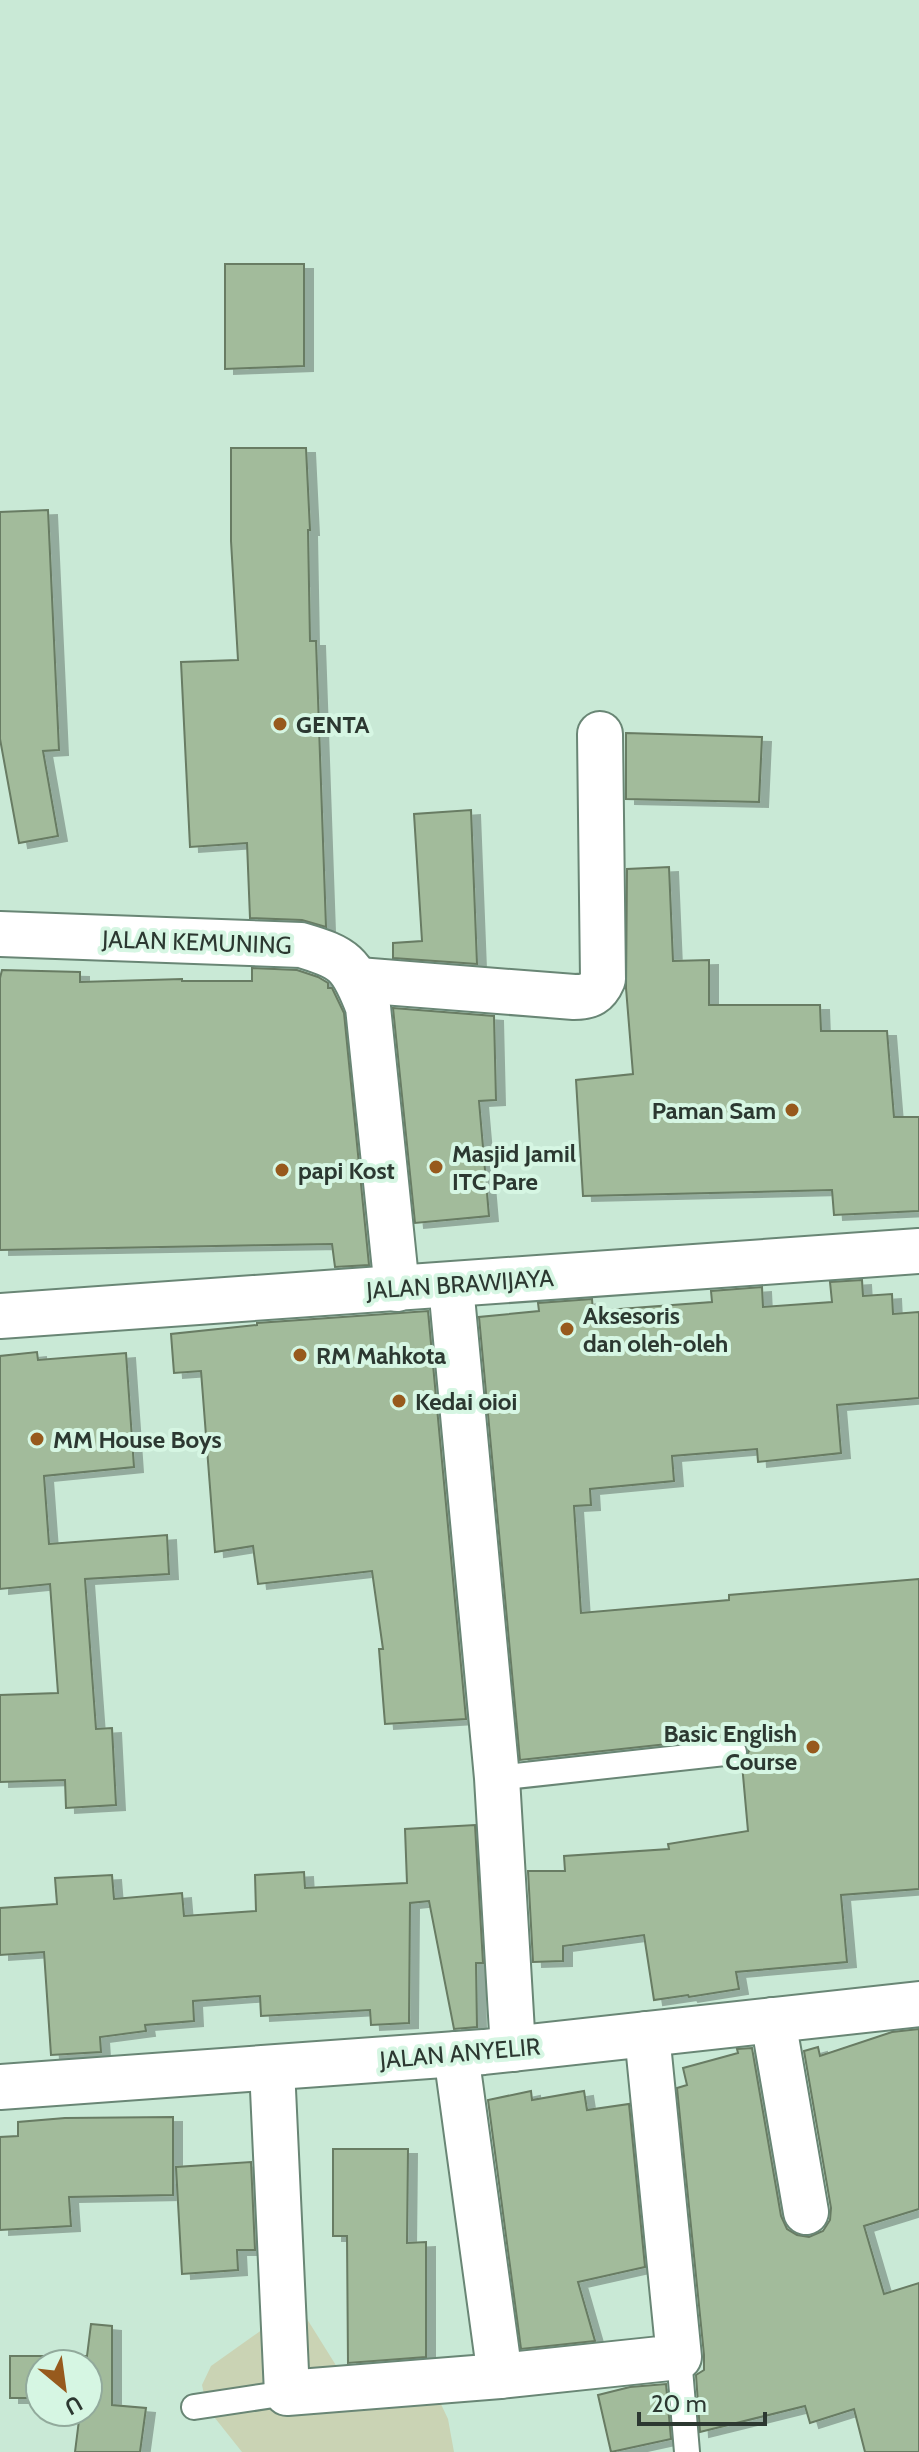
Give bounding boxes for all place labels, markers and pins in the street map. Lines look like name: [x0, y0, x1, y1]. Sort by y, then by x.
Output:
place label: GENTA: [296, 710, 370, 739]
marker: GENTA: [271, 715, 289, 733]
place label: Paman Sam: [652, 1096, 776, 1125]
marker: Paman Sam: [783, 1101, 801, 1119]
place label: Masjid Jamil ITC Pare: [452, 1139, 576, 1196]
place label: papi Kost: [298, 1156, 395, 1185]
marker: Masjid Jamil ITC Pare: [427, 1158, 445, 1176]
marker: papi Kost: [273, 1161, 291, 1179]
place label: Aksesoris dan oleh-oleh: [583, 1301, 728, 1358]
marker: Aksesoris dan oleh-oleh: [558, 1320, 576, 1338]
place label: RM Mahkota: [316, 1341, 446, 1370]
marker: RM Mahkota: [291, 1346, 309, 1364]
place label: Kedai oioi: [415, 1387, 517, 1416]
marker: Kedai oioi: [390, 1392, 408, 1410]
place label: MM House Boys: [53, 1425, 222, 1454]
marker: MM House Boys: [28, 1430, 46, 1448]
place label: Basic English Course: [664, 1719, 797, 1776]
marker: Basic English Course: [804, 1738, 822, 1756]

